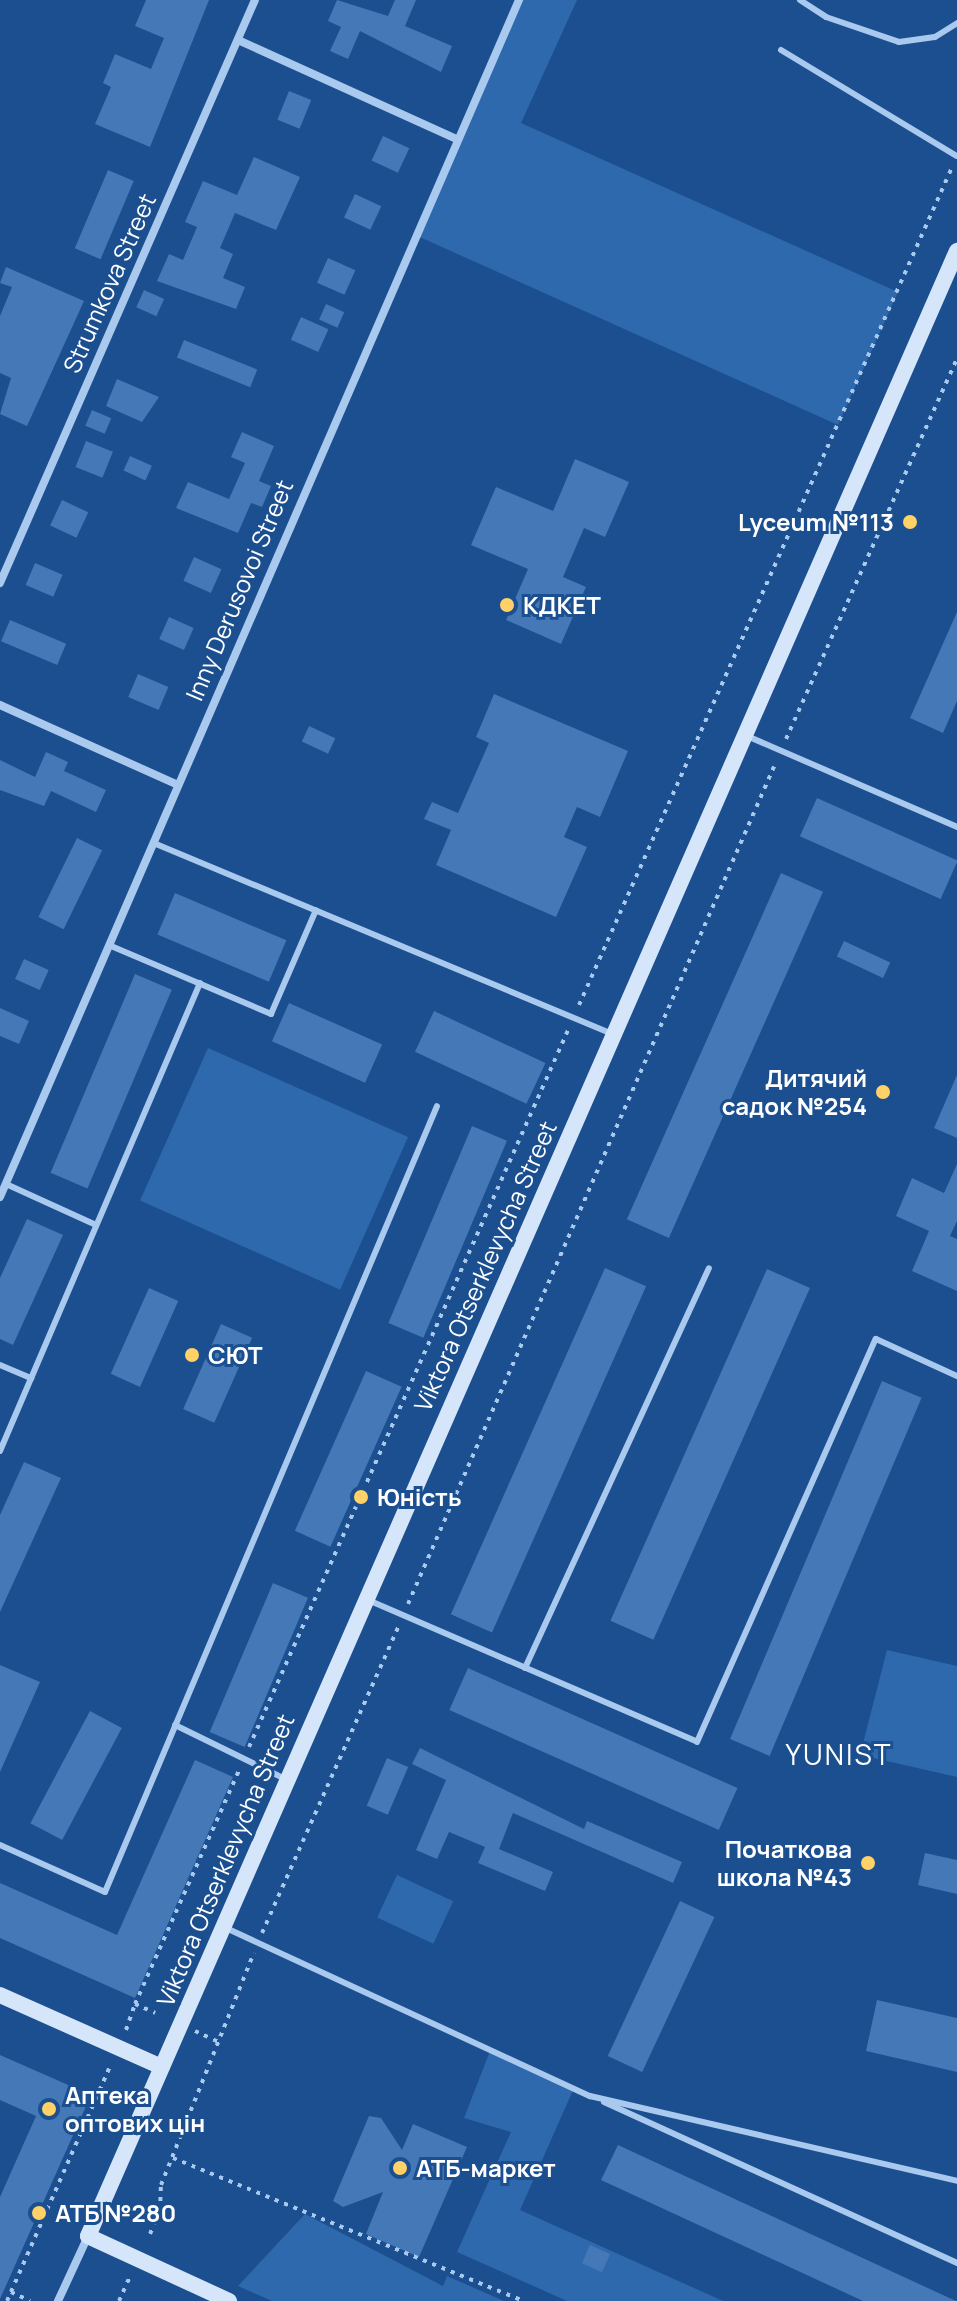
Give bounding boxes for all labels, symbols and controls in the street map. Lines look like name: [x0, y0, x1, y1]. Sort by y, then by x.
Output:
street label: Strumkova Street: [57, 189, 161, 377]
street label: Inny Derusovoi Street: [179, 475, 299, 705]
place label: Lyceum №113: [738, 508, 894, 536]
marker: Lyceum №113: [901, 513, 919, 531]
place label: КДКЕТ: [523, 591, 601, 619]
marker: КДКЕТ: [498, 596, 516, 614]
place label: Дитячий садок №254: [722, 1064, 867, 1120]
marker: Дитячий садок №254: [874, 1083, 892, 1101]
street label: Viktora Otserklevycha Street: [408, 1116, 562, 1416]
place label: СЮТ: [208, 1341, 263, 1369]
marker: СЮТ: [183, 1346, 201, 1364]
place label: Юність: [377, 1483, 462, 1511]
marker: Юність: [352, 1488, 370, 1506]
street label: Viktora Otserklevycha Street: [150, 1709, 300, 2011]
district label: YUNIST: [786, 1737, 892, 1771]
place label: Початкова школа №43: [717, 1835, 852, 1891]
marker: Початкова школа №43: [859, 1854, 877, 1872]
place label: Аптека оптових цін: [65, 2081, 205, 2137]
marker: Аптека оптових цін: [40, 2100, 58, 2118]
place label: АТБ-маркет: [416, 2154, 556, 2182]
marker: АТБ-маркет: [391, 2159, 409, 2177]
place label: АТБ №280: [55, 2199, 176, 2227]
marker: АТБ №280: [30, 2204, 48, 2222]

